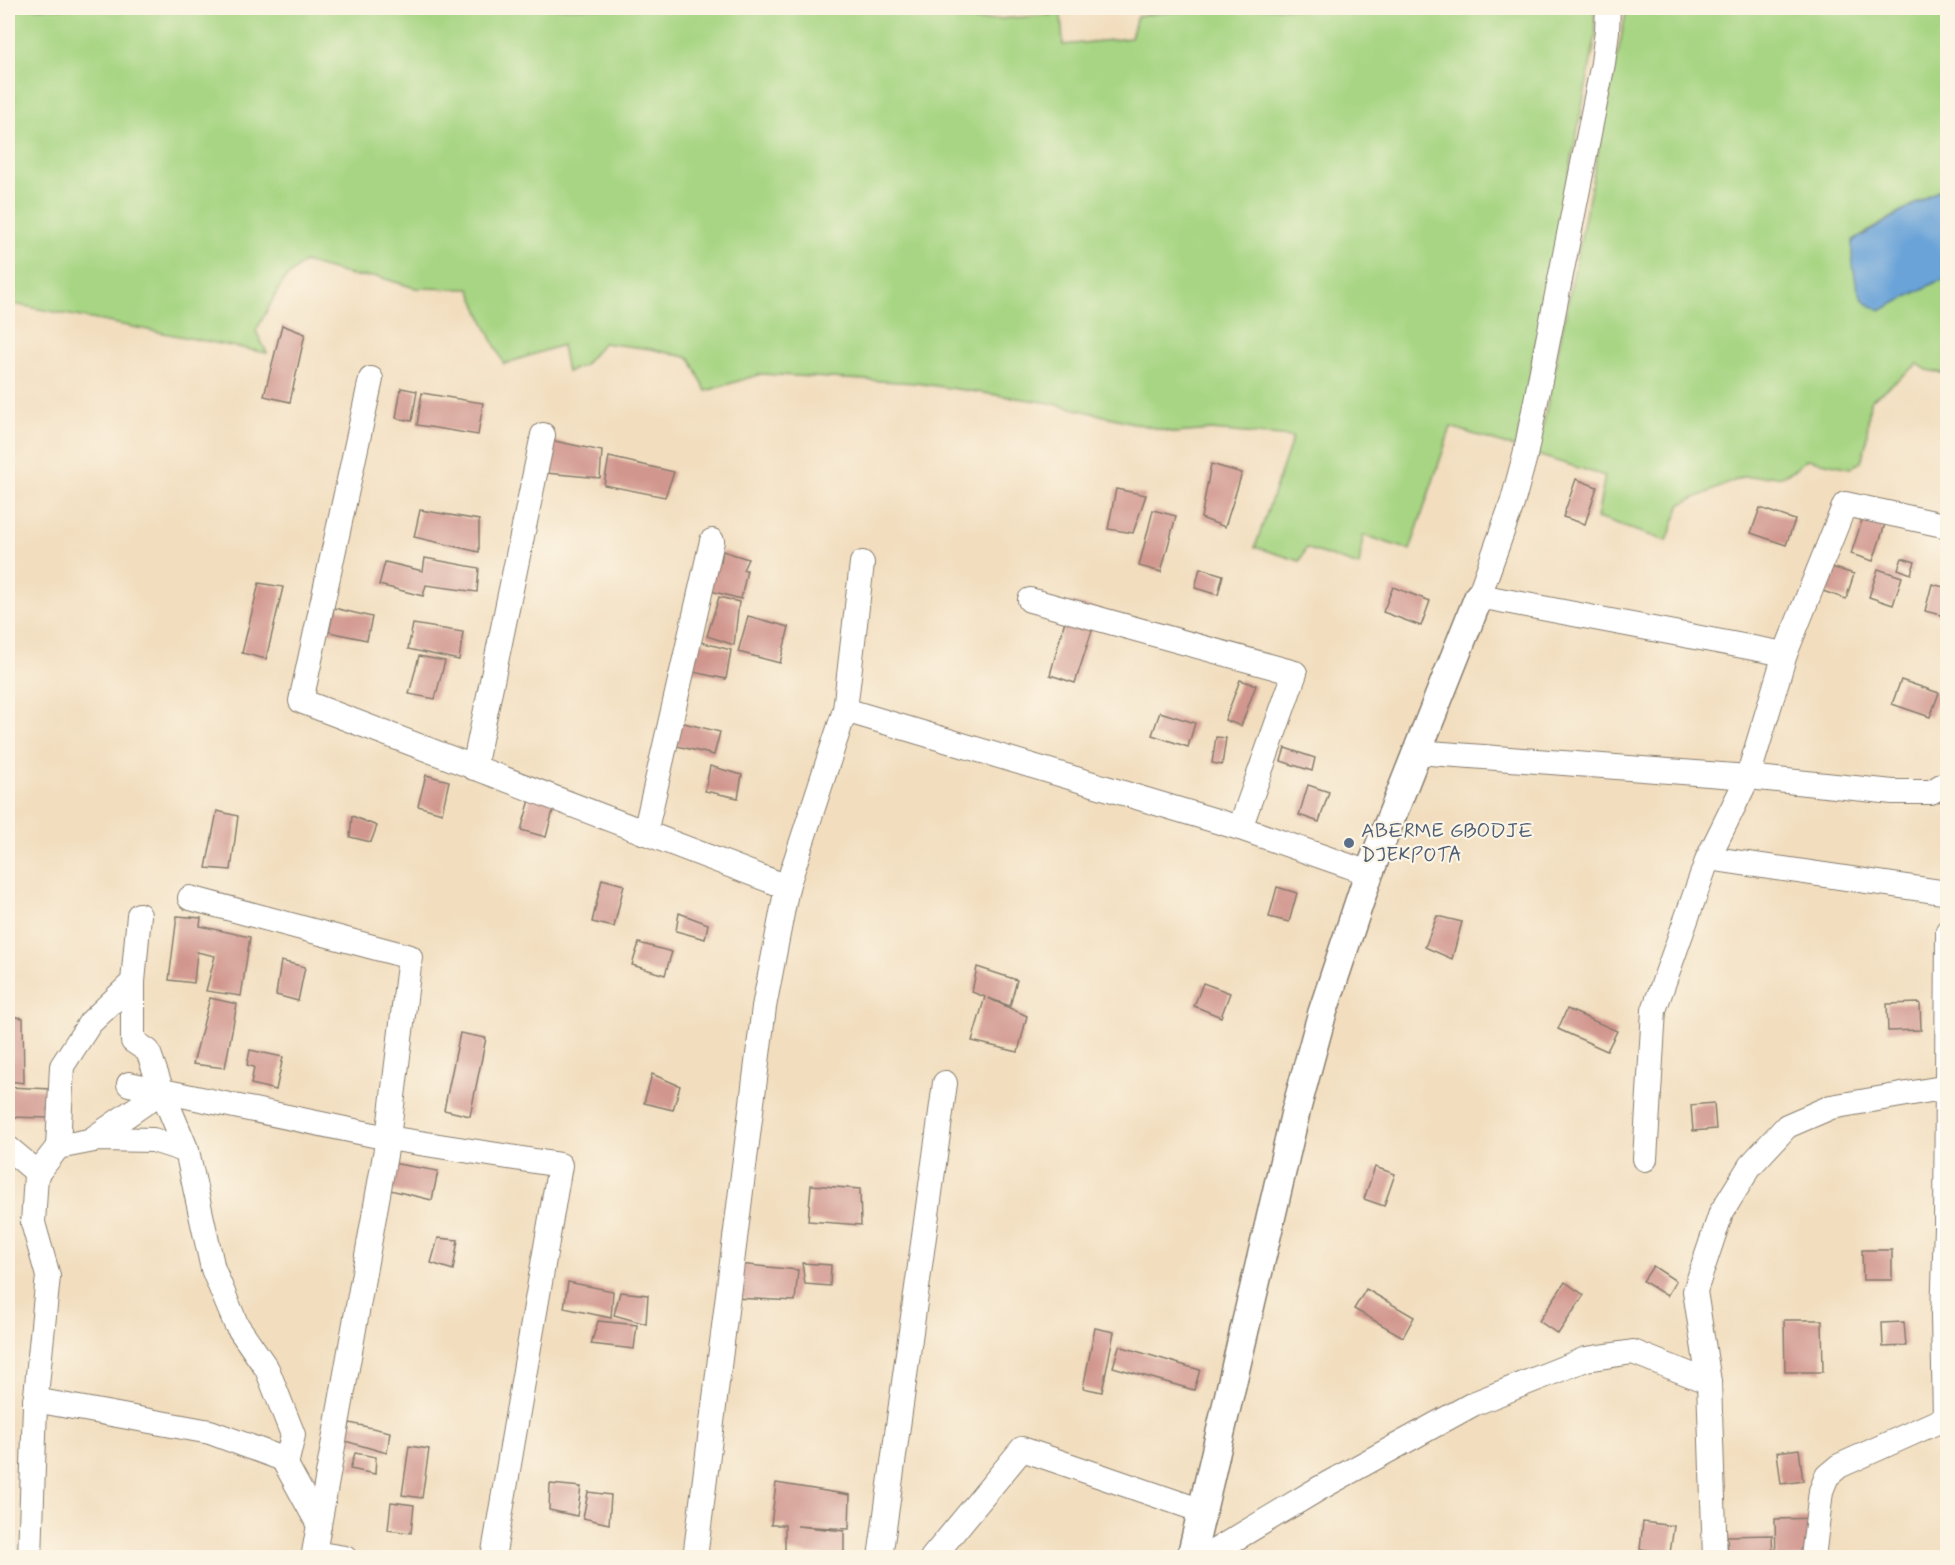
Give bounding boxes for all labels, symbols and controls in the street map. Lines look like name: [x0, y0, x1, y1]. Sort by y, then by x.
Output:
place label: ABERME GBODJE DJEKPOTA: [1361, 817, 1533, 869]
marker: ABERME GBODJE DJEKPOTA: [1342, 836, 1356, 850]

